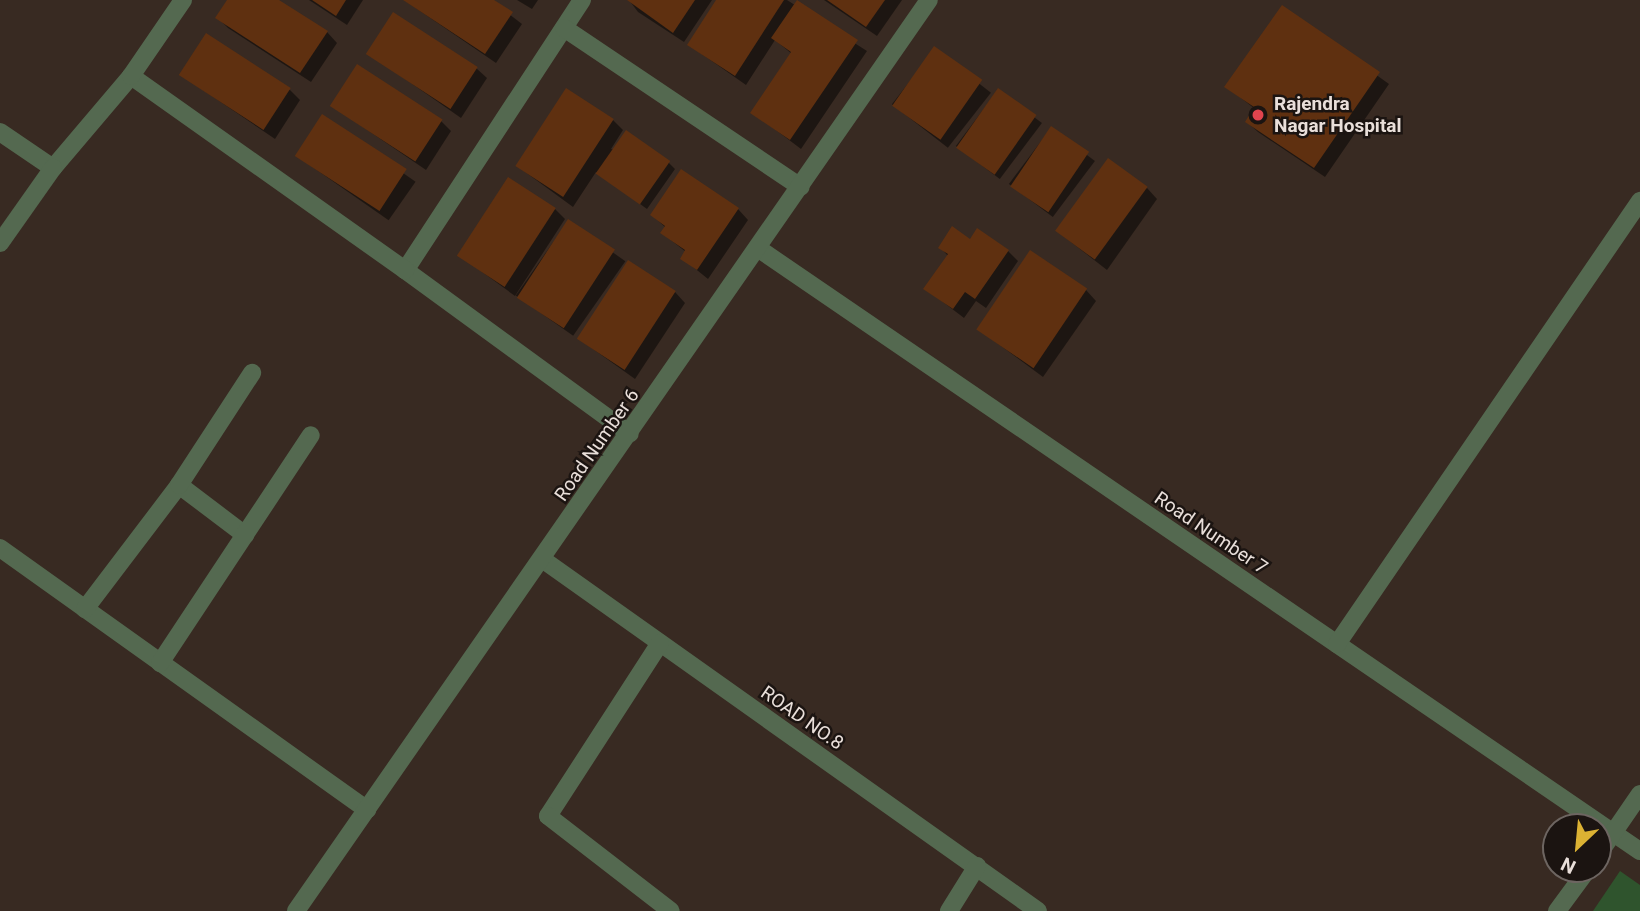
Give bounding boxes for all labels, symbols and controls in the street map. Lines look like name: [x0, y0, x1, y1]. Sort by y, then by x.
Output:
place label: Rajendra Nagar Hospital: [1274, 93, 1402, 137]
marker: Rajendra Nagar Hospital: [1248, 105, 1268, 125]
street label: Road Number 6: [550, 385, 644, 505]
street label: Road Number 7: [1150, 487, 1272, 579]
street label: ROAD NO.8: [756, 681, 848, 755]
north arrow: [1542, 813, 1612, 883]
text: N: [1557, 852, 1580, 879]

